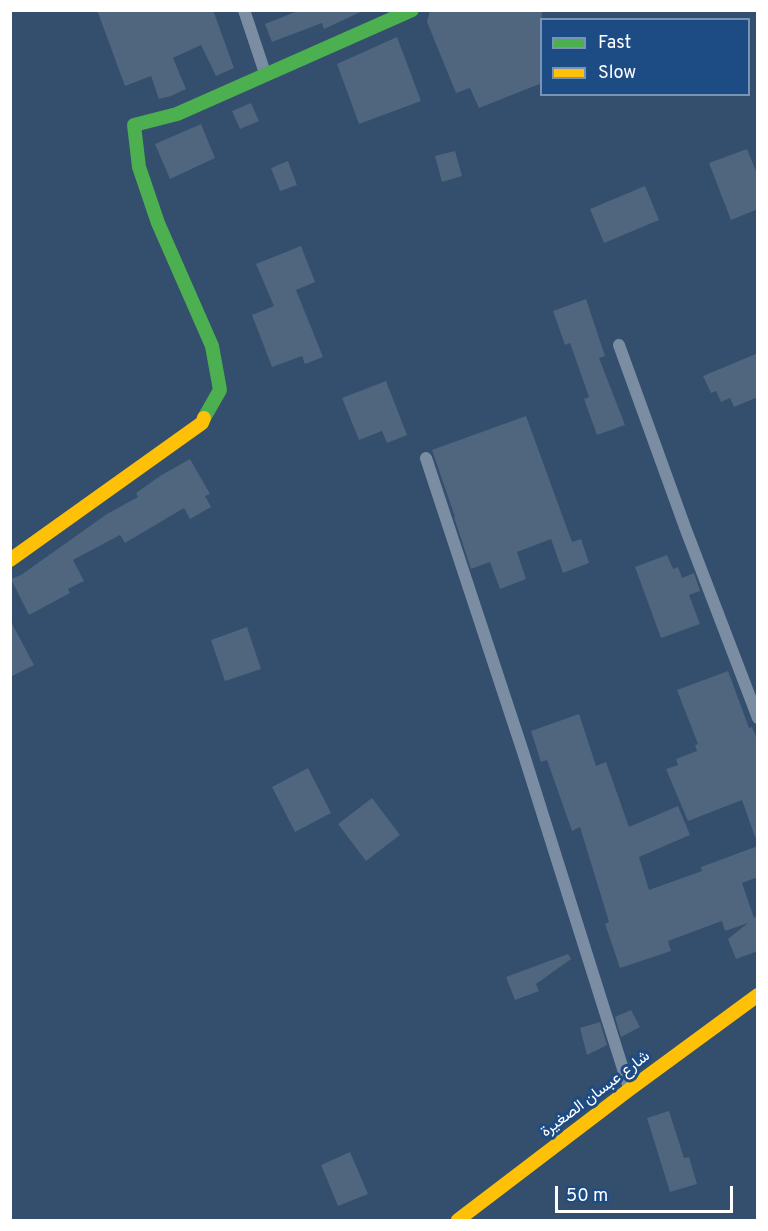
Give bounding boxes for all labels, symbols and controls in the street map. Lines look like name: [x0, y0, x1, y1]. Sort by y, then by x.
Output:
legend: [540, 18, 750, 96]
text: Fast: [598, 32, 631, 55]
text: Slow: [598, 62, 636, 85]
street label: شارع عبسان الصغيرة: [537, 1048, 655, 1142]
scale bar: [558, 1174, 736, 1212]
text: 50 m: [566, 1185, 608, 1208]

